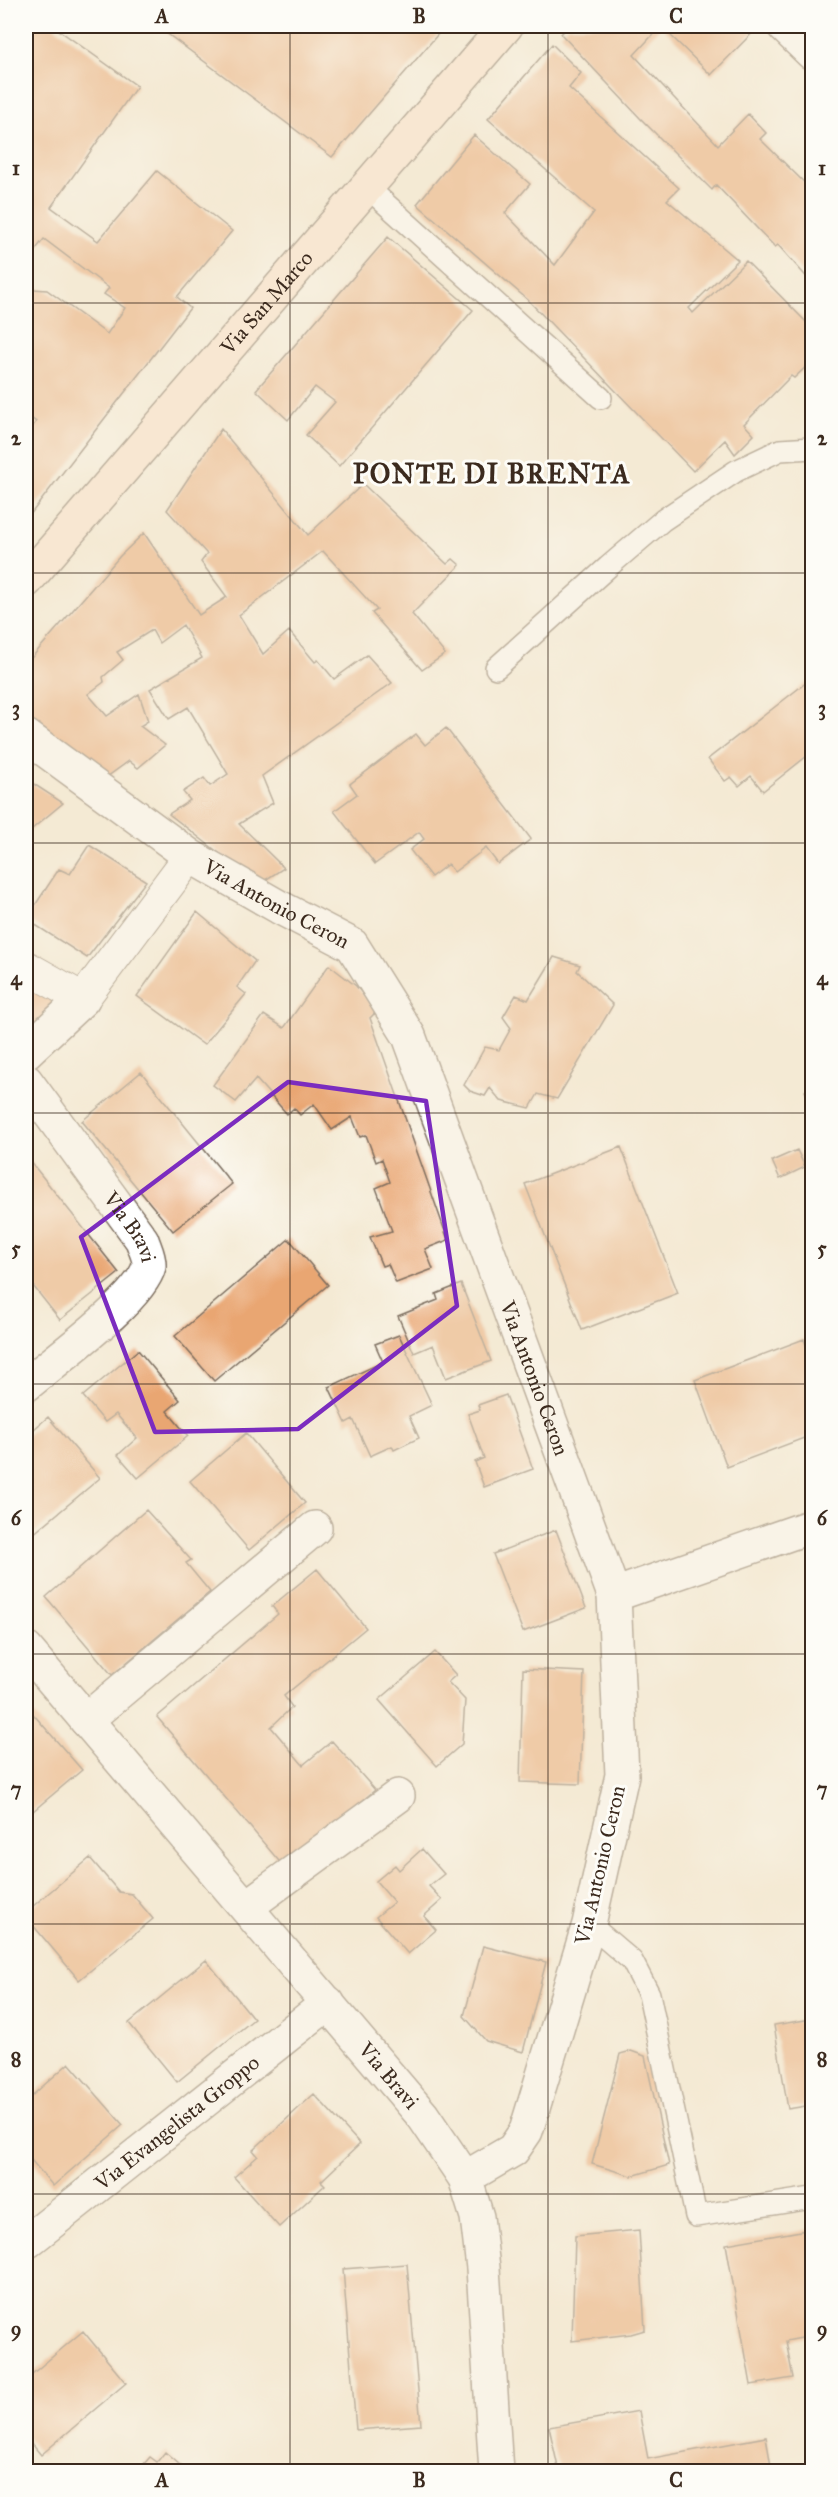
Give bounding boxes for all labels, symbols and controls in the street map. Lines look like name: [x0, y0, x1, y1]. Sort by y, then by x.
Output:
text: A: [153, 4, 169, 28]
text: B: [412, 4, 426, 28]
text: C: [669, 4, 683, 28]
text: 1: [12, 156, 20, 180]
text: 1: [818, 156, 826, 180]
street label: Via San Marco: [214, 245, 319, 361]
text: 2: [11, 426, 22, 450]
text: 2: [817, 426, 828, 450]
district label: PONTE DI BRENTA: [353, 457, 631, 490]
text: 3: [12, 696, 20, 721]
text: 3: [818, 696, 826, 721]
street label: Via Antonio Ceron: [198, 853, 354, 954]
text: 4: [10, 966, 22, 991]
text: 4: [816, 966, 828, 991]
street label: Via Bravi: [97, 1186, 162, 1265]
text: 5: [11, 1236, 21, 1260]
text: 5: [817, 1236, 827, 1260]
street label: Via Antonio Ceron: [494, 1296, 575, 1459]
text: 6: [11, 1506, 23, 1530]
text: 6: [817, 1506, 829, 1530]
text: 7: [11, 1777, 22, 1801]
text: 7: [817, 1777, 828, 1801]
street label: Via Antonio Ceron: [569, 1783, 631, 1948]
street label: Via Bravi: [352, 2036, 425, 2115]
text: 8: [11, 2047, 21, 2071]
text: 8: [817, 2047, 827, 2071]
street label: Via Evangelista Groppo: [89, 2049, 265, 2197]
text: 9: [11, 2317, 21, 2342]
text: 9: [817, 2317, 827, 2342]
text: A: [153, 2468, 169, 2492]
text: B: [412, 2468, 426, 2492]
text: C: [669, 2468, 683, 2492]

